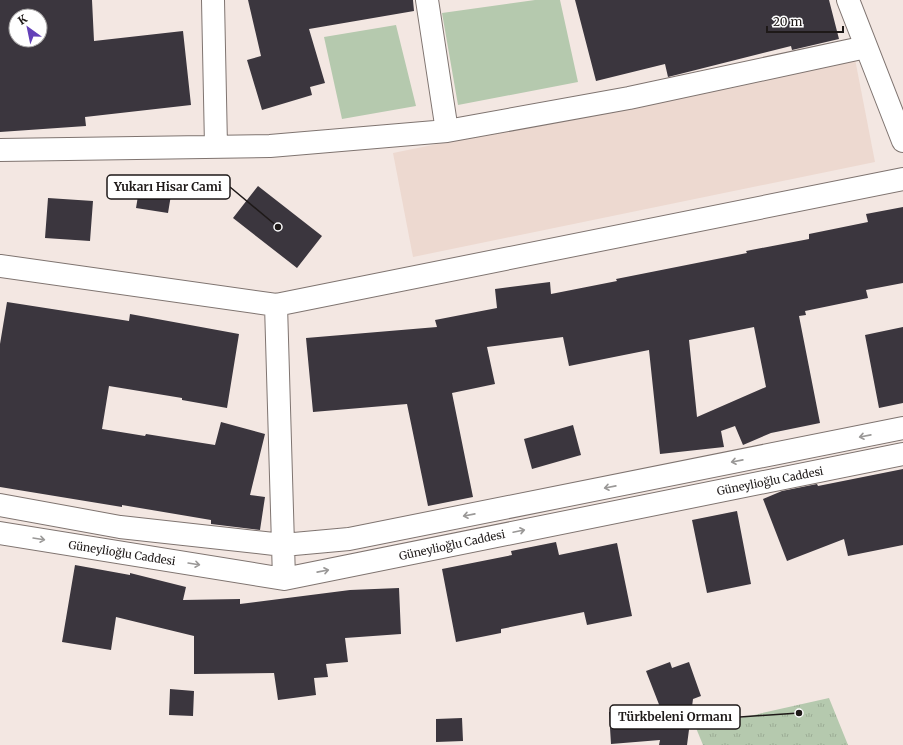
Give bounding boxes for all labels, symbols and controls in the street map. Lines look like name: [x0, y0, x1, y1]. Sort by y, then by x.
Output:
north arrow: [8, 8, 48, 48]
scale bar: [767, 8, 843, 34]
text: K: [15, 11, 30, 28]
text: 20 m: [773, 14, 802, 29]
callout: Yukarı Hisar Cami: [107, 175, 230, 199]
text: Yukarı Hisar Cami: [113, 179, 222, 194]
one-way arrow: [859, 432, 872, 440]
one-way arrow: [731, 458, 744, 466]
street label: Güneylioğlu Caddesi: [716, 464, 825, 498]
one-way arrow: [604, 483, 617, 491]
one-way arrow: [463, 512, 476, 520]
street label: Güneylioğlu Caddesi: [398, 527, 507, 563]
one-way arrow: [512, 527, 525, 535]
one-way arrow: [32, 535, 45, 543]
street label: Güneylioğlu Caddesi: [68, 538, 177, 568]
one-way arrow: [188, 560, 201, 568]
one-way arrow: [316, 567, 329, 575]
callout: Türkbeleni Ormanı: [610, 705, 740, 729]
text: Türkbeleni Ormanı: [618, 709, 732, 724]

